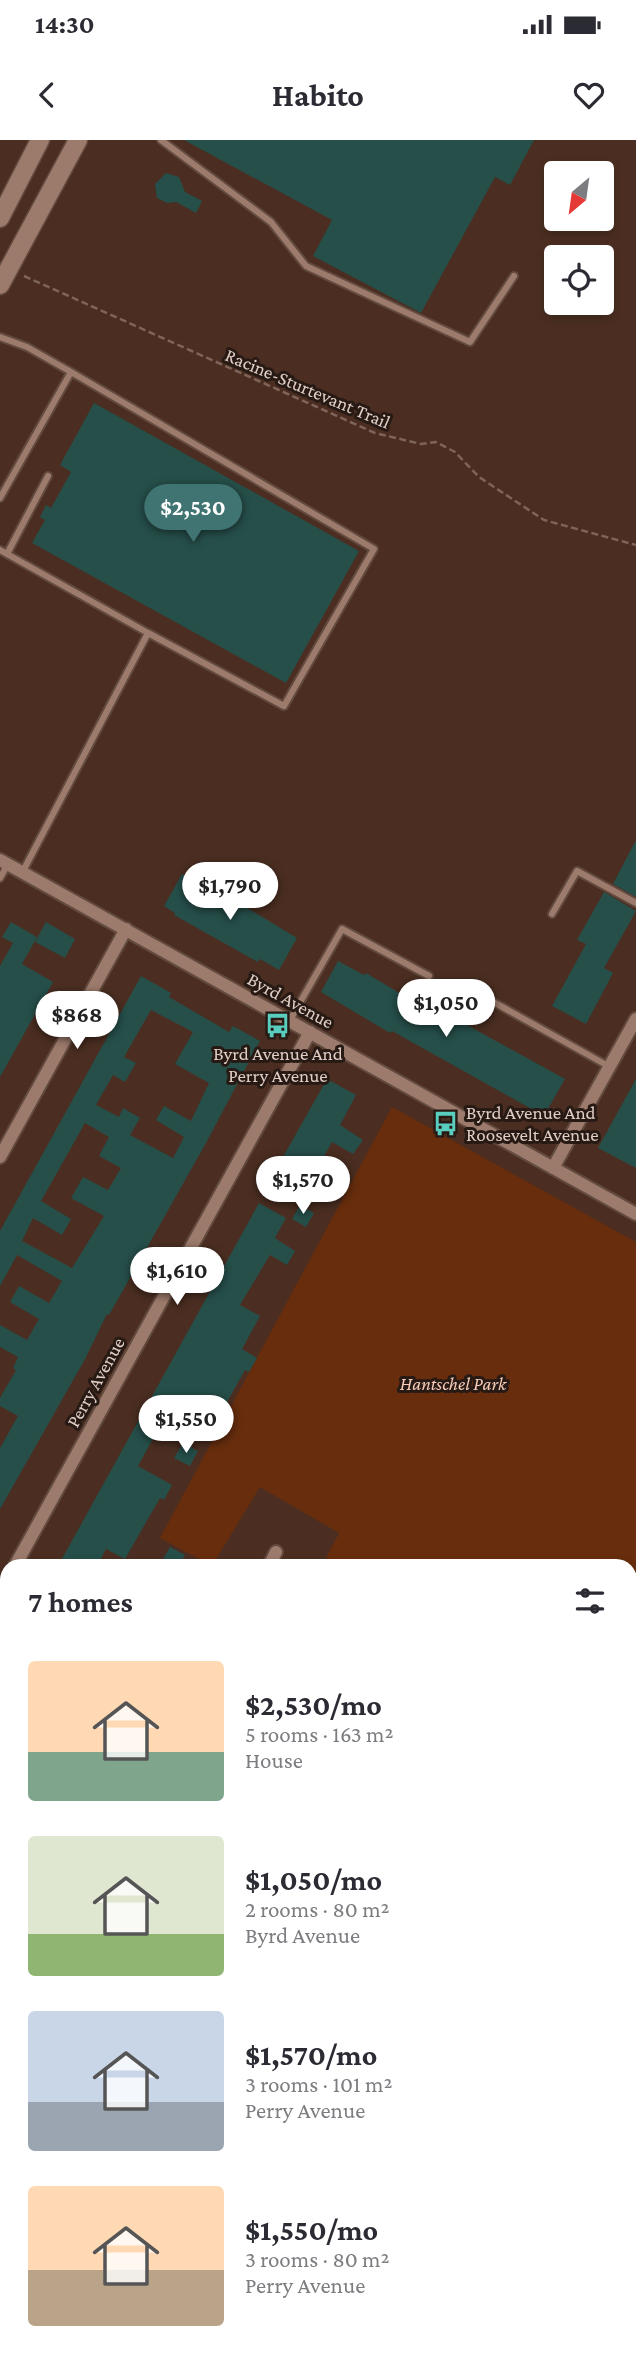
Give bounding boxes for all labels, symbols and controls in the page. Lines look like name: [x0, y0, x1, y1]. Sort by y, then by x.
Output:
text: 14:30: [35, 10, 94, 39]
icon: back: [28, 76, 66, 114]
icon: heart: [570, 76, 608, 114]
text: Habito: [272, 77, 364, 113]
north arrow: [544, 161, 614, 231]
map controls: [544, 161, 614, 315]
button: locate: [544, 245, 614, 315]
street label: Racine-Sturtevant Trail: [222, 344, 393, 433]
pin: $2,530: [136, 484, 250, 544]
text: $2,530: [160, 494, 226, 520]
pin: $1,790: [173, 862, 287, 922]
text: $1,790: [198, 872, 262, 898]
street label: Byrd Avenue: [244, 968, 337, 1033]
pin: $1,050: [389, 979, 503, 1039]
text: $1,050: [413, 989, 479, 1015]
pin: $868: [36, 992, 118, 1051]
text: $868: [52, 1001, 102, 1027]
bus stop icon: Byrd Avenue And Perry Avenue: [264, 1011, 292, 1039]
place label: Byrd Avenue And Perry Avenue: [213, 1043, 343, 1086]
place label: Byrd Avenue And Roosevelt Avenue: [466, 1102, 599, 1145]
bus stop icon: Byrd Avenue And Roosevelt Avenue: [432, 1109, 460, 1137]
pin: $1,570: [246, 1156, 360, 1216]
text: $1,570: [272, 1166, 334, 1192]
pin: $1,610: [120, 1248, 234, 1307]
text: $1,610: [146, 1257, 208, 1283]
street label: Perry Avenue: [62, 1334, 129, 1431]
park label: Hantschel Park: [400, 1373, 507, 1394]
pin: $1,550: [129, 1396, 243, 1455]
text: $1,550: [155, 1405, 217, 1431]
icon: filters: [571, 1582, 609, 1620]
text: 7 homes: [28, 1585, 133, 1618]
text: $2,530/mo: [245, 1688, 382, 1721]
icon: home: [84, 1689, 168, 1773]
text: 5 rooms · 163 m²: [245, 1721, 394, 1747]
text: House: [245, 1747, 303, 1773]
text: $1,050/mo: [245, 1863, 382, 1896]
icon: home: [84, 1864, 168, 1948]
text: 2 rooms · 80 m²: [245, 1896, 390, 1922]
text: Byrd Avenue: [245, 1922, 360, 1948]
text: $1,570/mo: [245, 2038, 377, 2071]
icon: home: [84, 2039, 168, 2123]
text: 3 rooms · 101 m²: [245, 2071, 392, 2097]
text: Perry Avenue: [245, 2097, 365, 2123]
text: $1,550/mo: [245, 2213, 378, 2246]
icon: home: [84, 2214, 168, 2298]
text: 3 rooms · 80 m²: [245, 2246, 390, 2272]
text: Perry Avenue: [245, 2272, 365, 2298]

